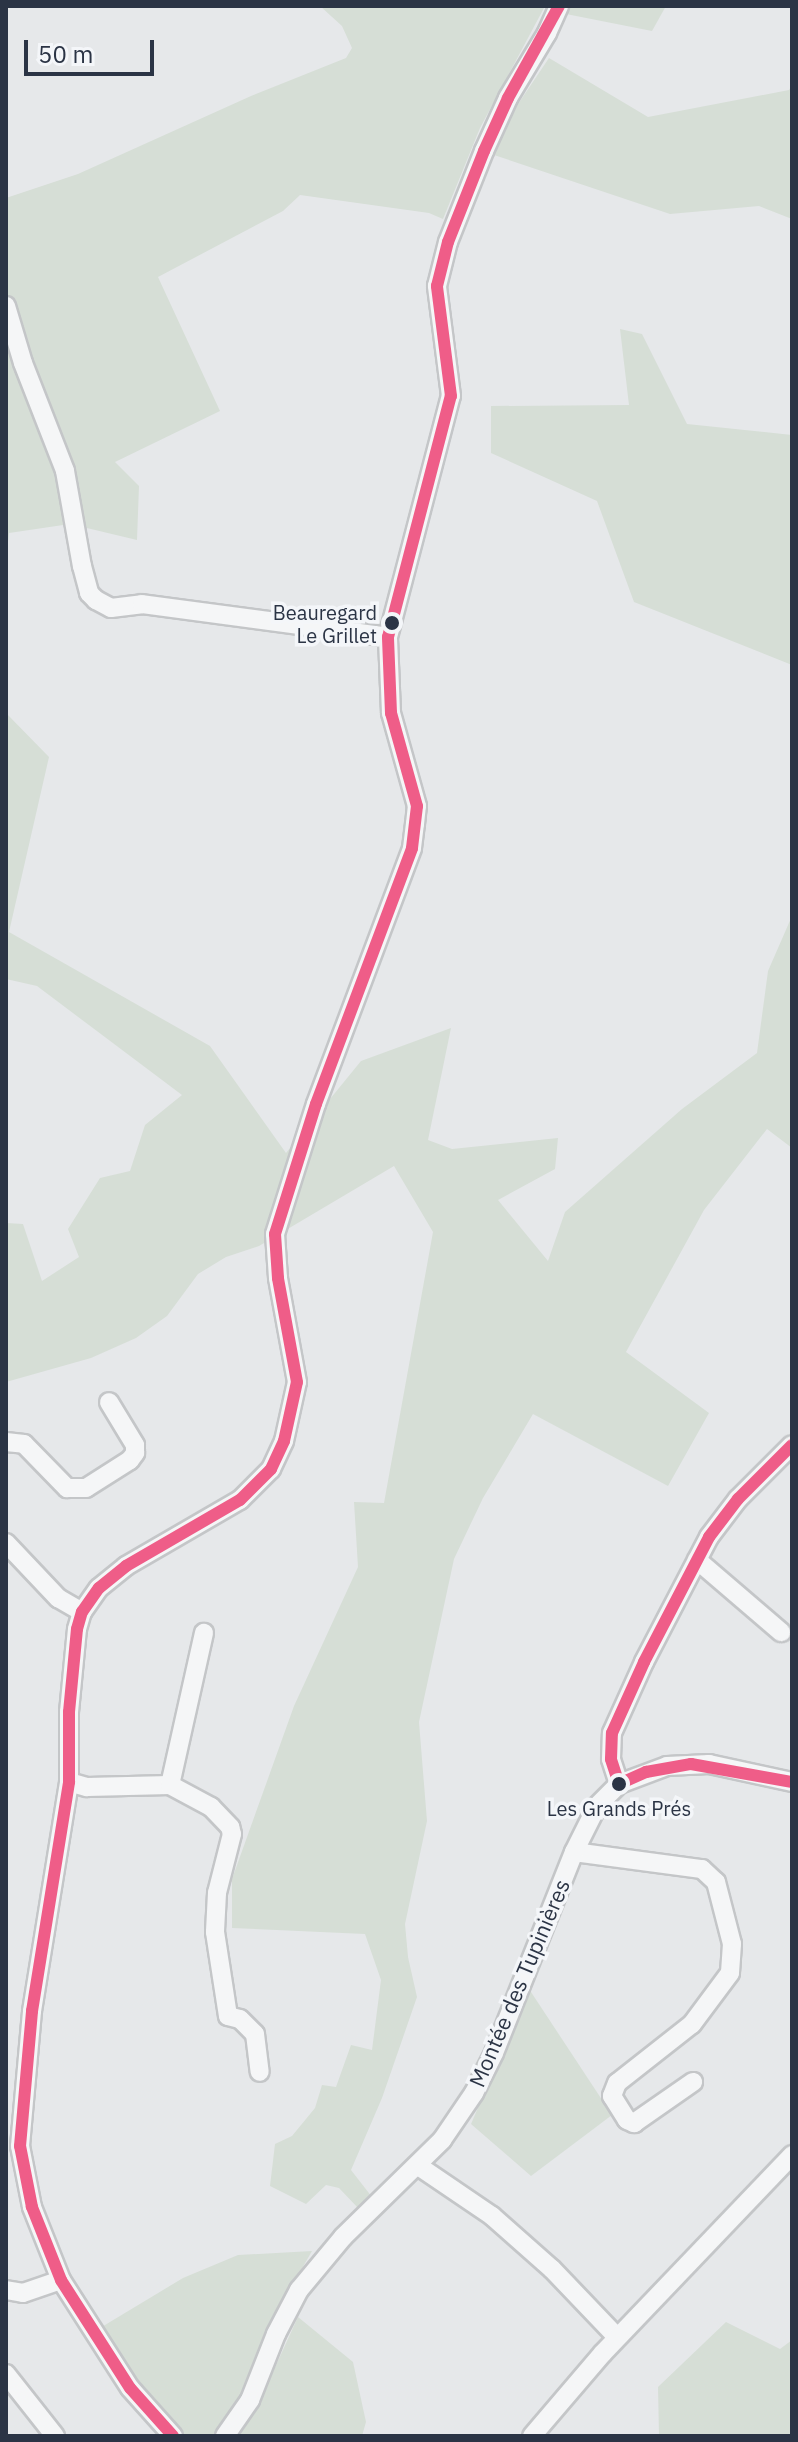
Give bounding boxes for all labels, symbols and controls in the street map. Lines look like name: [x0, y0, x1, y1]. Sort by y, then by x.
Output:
scale bar: [28, 24, 158, 74]
text: 50 m: [38, 38, 93, 70]
place label: Beauregard Le Grillet: [273, 600, 377, 647]
marker: Beauregard Le Grillet: [384, 615, 400, 631]
marker: Les Grands Prés: [611, 1776, 627, 1792]
place label: Les Grands Prés: [547, 1796, 691, 1820]
street label: Montée des Tupinières: [463, 1875, 575, 2091]

